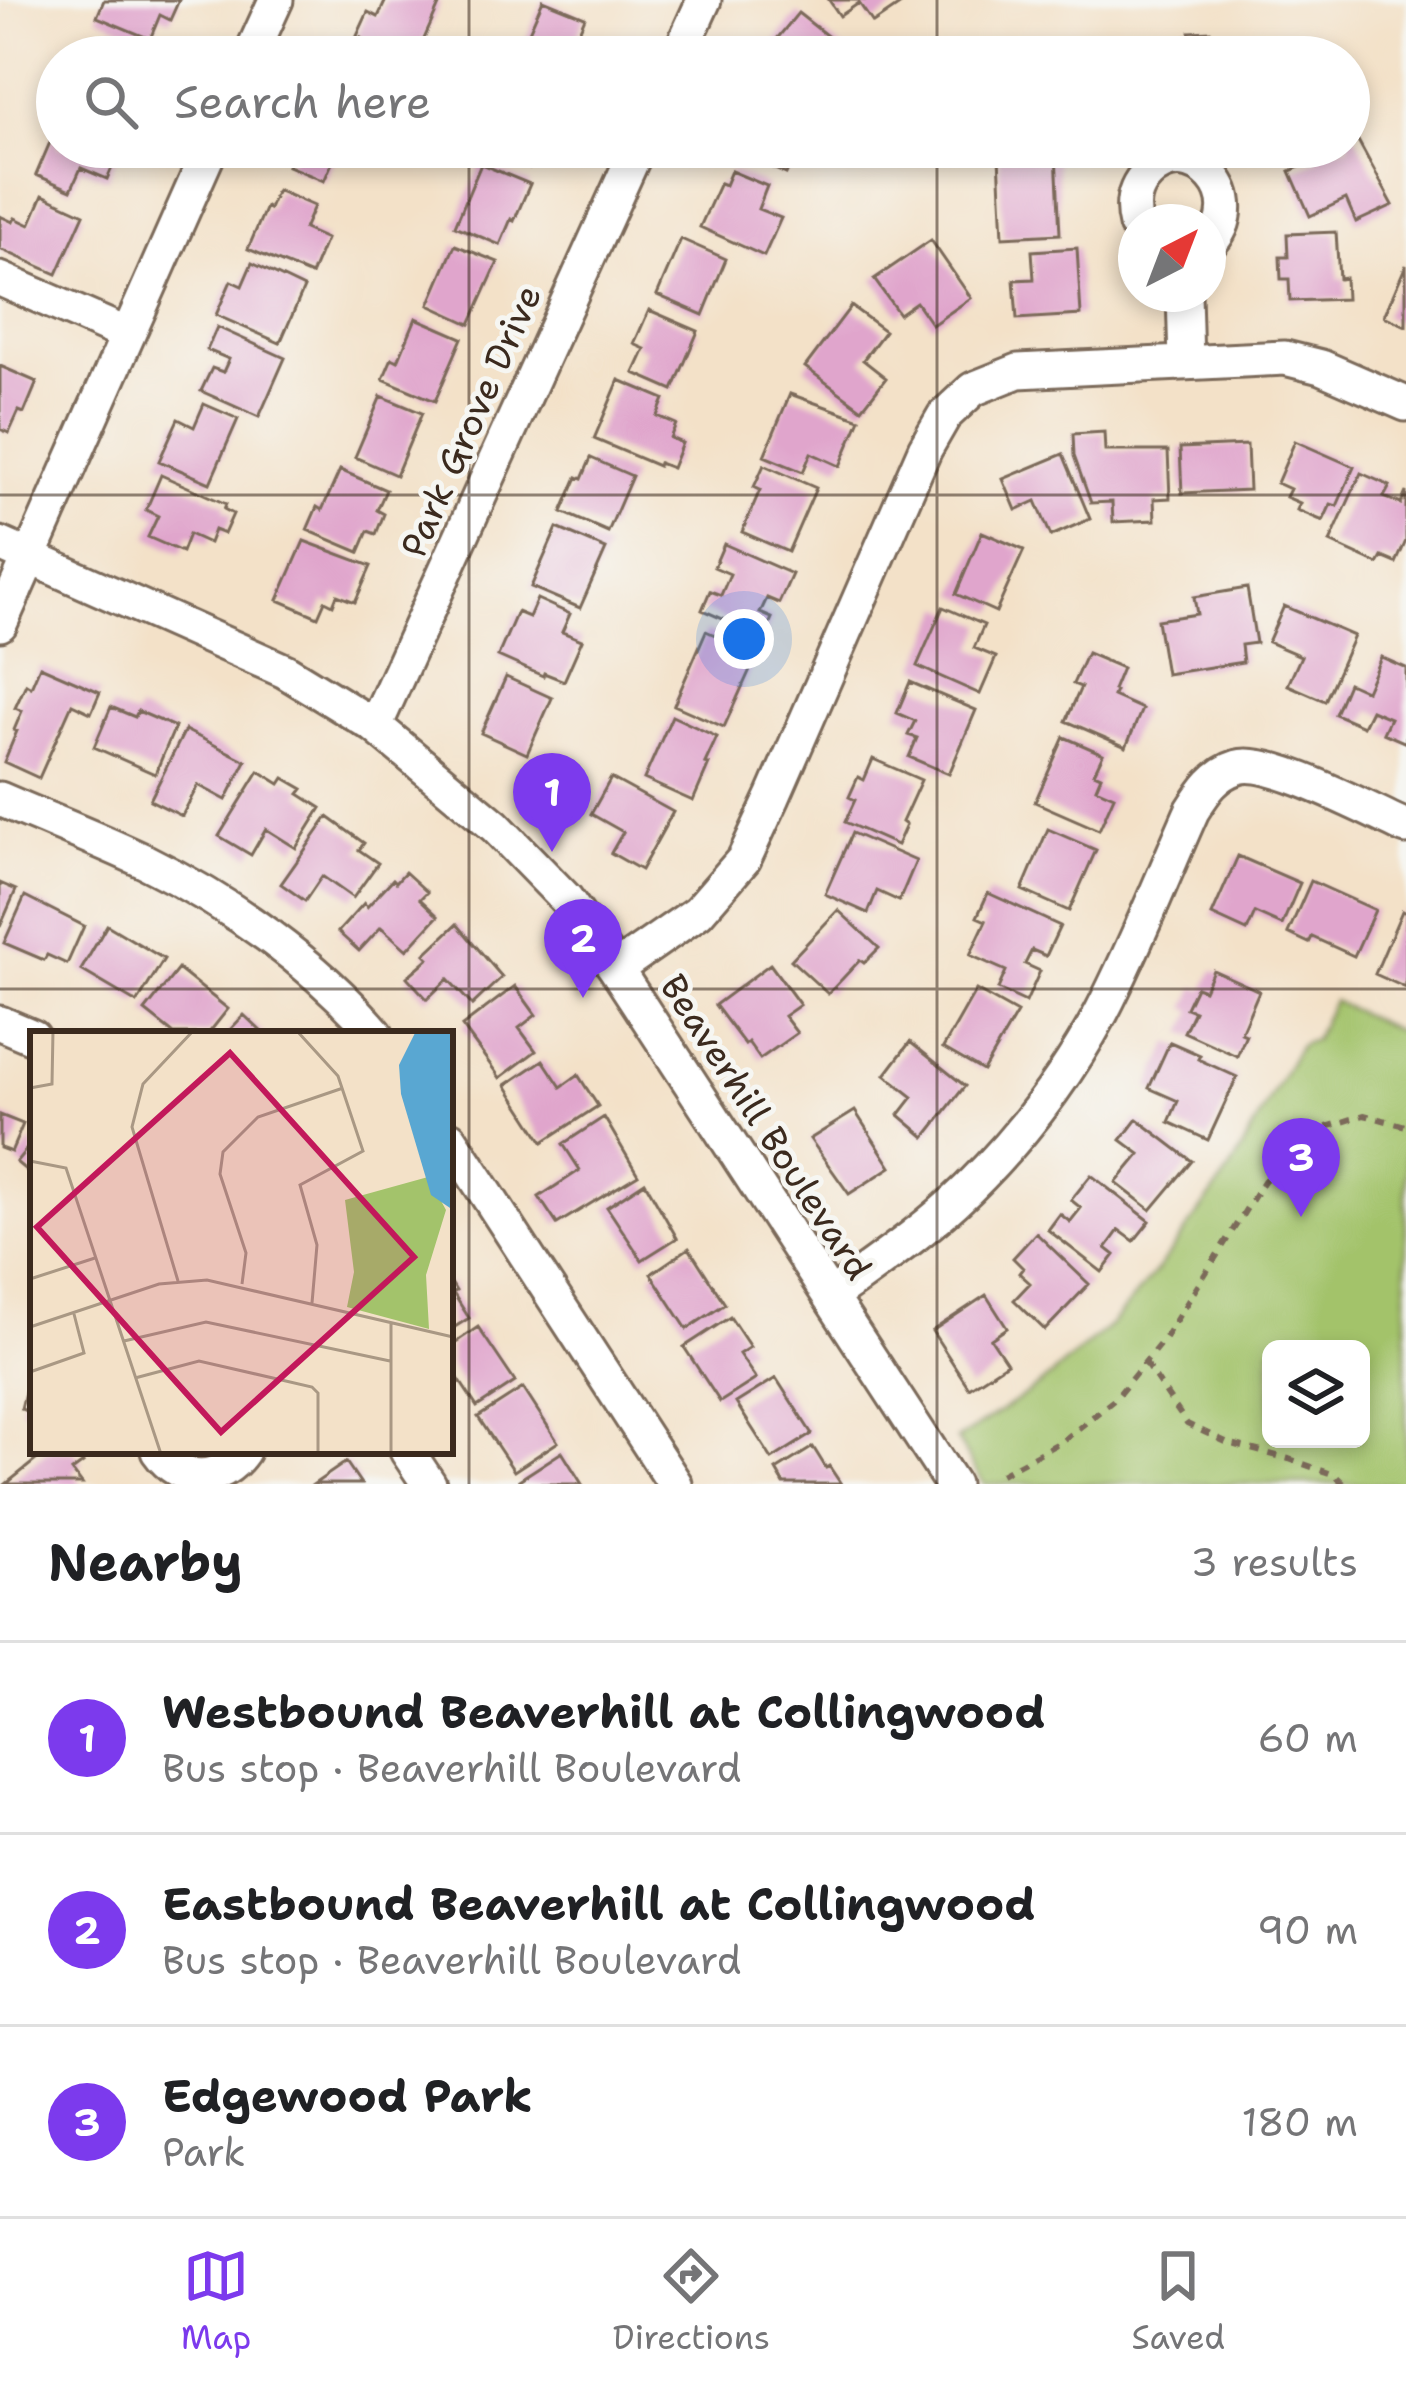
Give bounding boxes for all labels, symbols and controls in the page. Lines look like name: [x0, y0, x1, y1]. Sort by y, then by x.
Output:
search box: [36, 36, 1370, 168]
icon: search: [78, 69, 144, 135]
text: Search here: [174, 72, 431, 132]
north arrow: [1118, 204, 1226, 312]
street label: Park Grove Drive: [389, 277, 553, 565]
your location: [714, 609, 774, 669]
pin: 1: [513, 753, 591, 852]
pin: 2: [544, 899, 622, 998]
street label: Beaverhill Boulevard: [649, 965, 883, 1289]
inset map: [30, 1031, 453, 1454]
pin: 3: [1262, 1118, 1340, 1217]
map controls: [1262, 1340, 1370, 1448]
button: layers: [1262, 1340, 1370, 1448]
text: Nearby: [48, 1528, 243, 1596]
text: 3 results: [1191, 1536, 1358, 1588]
text: Westbound Beaverhill at Collingwood: [162, 1682, 1045, 1742]
text: 1: [78, 1712, 96, 1764]
text: 60 m: [1258, 1712, 1358, 1764]
text: Bus stop · Beaverhill Boulevard: [162, 1742, 741, 1794]
text: Eastbound Beaverhill at Collingwood: [162, 1874, 1036, 1934]
text: 2: [73, 1904, 101, 1956]
text: 90 m: [1257, 1904, 1358, 1956]
text: Bus stop · Beaverhill Boulevard: [162, 1934, 741, 1986]
text: Edgewood Park: [162, 2066, 533, 2126]
text: 3: [73, 2096, 101, 2148]
text: 180 m: [1242, 2096, 1358, 2148]
text: Park: [162, 2126, 246, 2178]
tab: Map: [181, 2243, 251, 2360]
tab: Directions: [613, 2243, 770, 2360]
tab: Saved: [1132, 2243, 1225, 2360]

